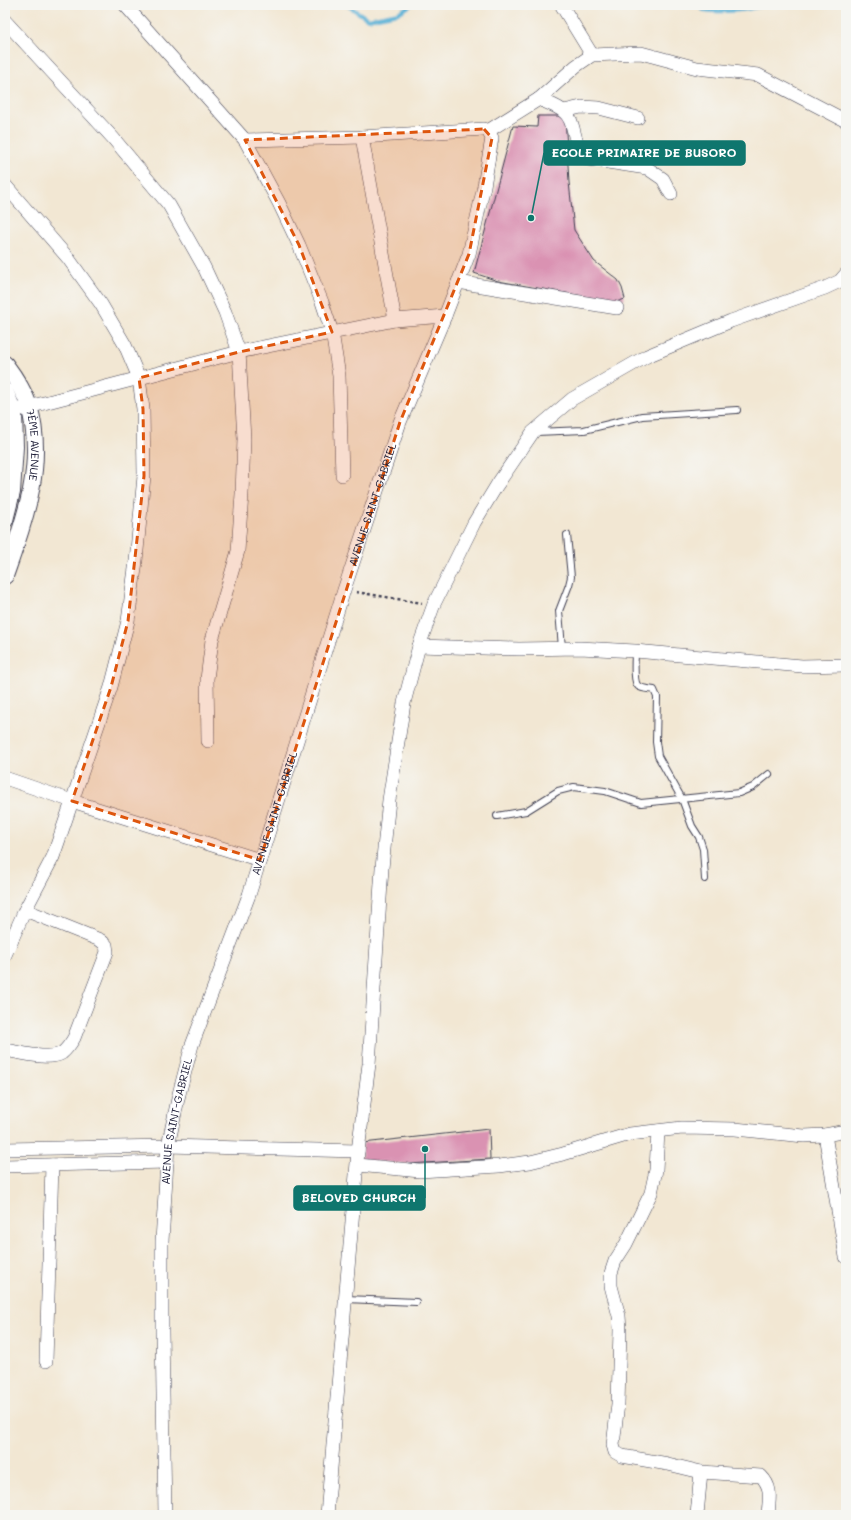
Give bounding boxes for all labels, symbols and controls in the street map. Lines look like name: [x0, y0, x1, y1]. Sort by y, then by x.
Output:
callout: ECOLE PRIMAIRE DE BUSORO: [544, 141, 745, 165]
text: ECOLE PRIMAIRE DE BUSORO: [552, 144, 737, 160]
street label: 7ÈME AVENUE: [23, 407, 43, 482]
street label: AVENUE SAINT-GABRIEL: [345, 441, 400, 568]
street label: AVENUE SAINT-GABRIEL: [248, 749, 300, 877]
street label: AVENUE SAINT-GABRIEL: [158, 1056, 195, 1185]
callout: BELOVED CHURCH: [294, 1186, 425, 1210]
text: BELOVED CHURCH: [302, 1189, 416, 1205]

